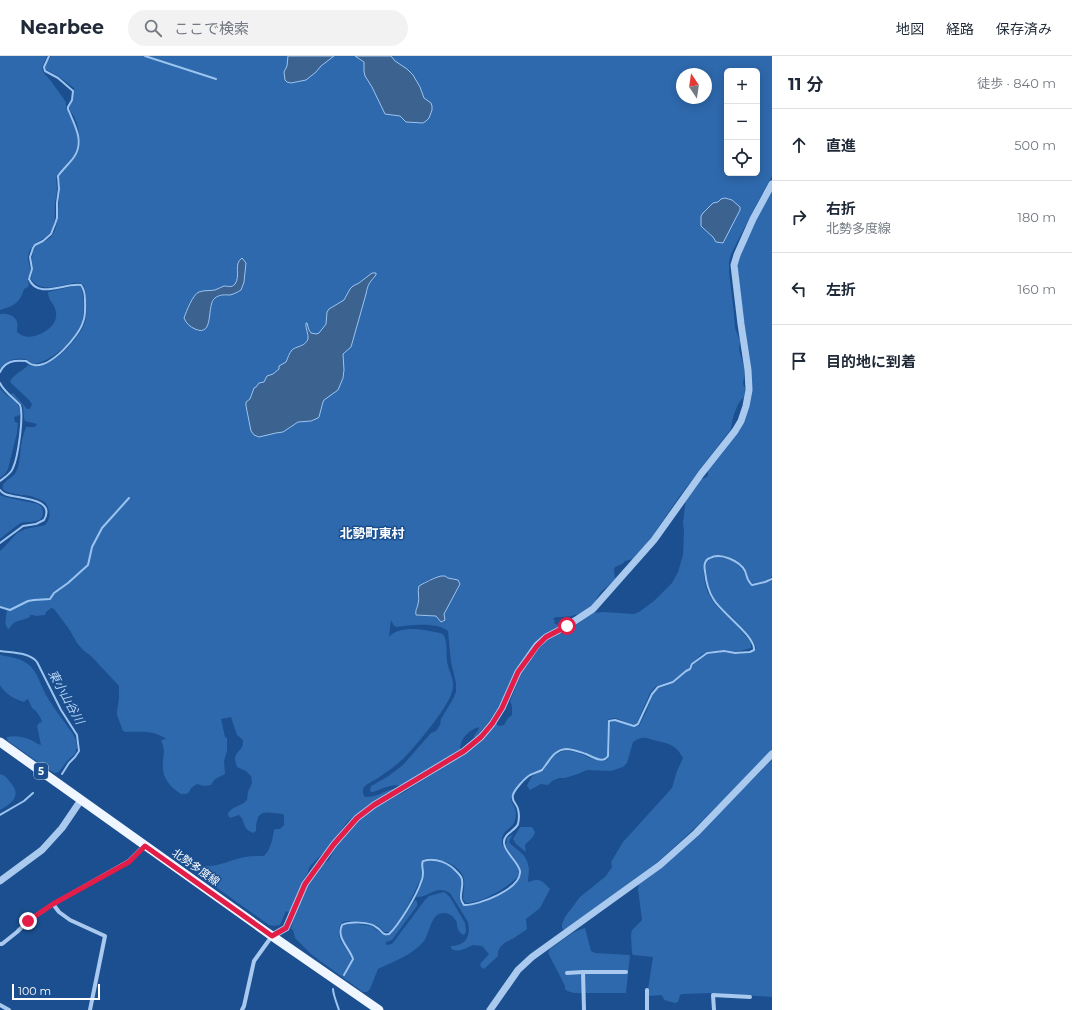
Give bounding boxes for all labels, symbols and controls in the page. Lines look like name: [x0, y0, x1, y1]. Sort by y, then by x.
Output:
search box: [128, 10, 408, 46]
text: Nearbee: [20, 16, 104, 39]
icon: search: [142, 17, 164, 39]
text: ここで検索: [174, 19, 249, 38]
text: 地図: [896, 20, 924, 38]
text: 経路: [946, 20, 974, 38]
text: 保存済み: [996, 20, 1052, 38]
north arrow: [676, 68, 712, 104]
map controls: [724, 68, 760, 176]
button: +: [724, 68, 760, 104]
text: 11 分: [788, 74, 823, 94]
text: 徒歩 · 840 m: [977, 75, 1056, 91]
button: −: [724, 104, 760, 140]
icon: ahead: [788, 134, 810, 156]
text: 直進: [826, 136, 856, 155]
text: 500 m: [1014, 137, 1056, 153]
button: locate: [724, 140, 760, 176]
text: 右折: [826, 199, 856, 218]
icon: right: [788, 206, 810, 228]
text: 180 m: [1017, 209, 1056, 225]
text: 北勢多度線: [826, 220, 891, 236]
icon: left: [788, 278, 810, 300]
text: 左折: [826, 280, 856, 299]
text: 160 m: [1018, 281, 1056, 297]
icon: arrive: [788, 350, 810, 372]
text: 目的地に到着: [826, 352, 916, 371]
district label: 北勢町東村: [339, 525, 405, 541]
route start: [558, 617, 576, 635]
water label: 東小山谷川: [45, 667, 89, 728]
road number: 5: [34, 763, 48, 779]
street label: 北勢多度線: [169, 845, 223, 889]
route end: [19, 912, 37, 930]
scale bar: [12, 982, 100, 1001]
text: 100 m: [18, 984, 51, 998]

